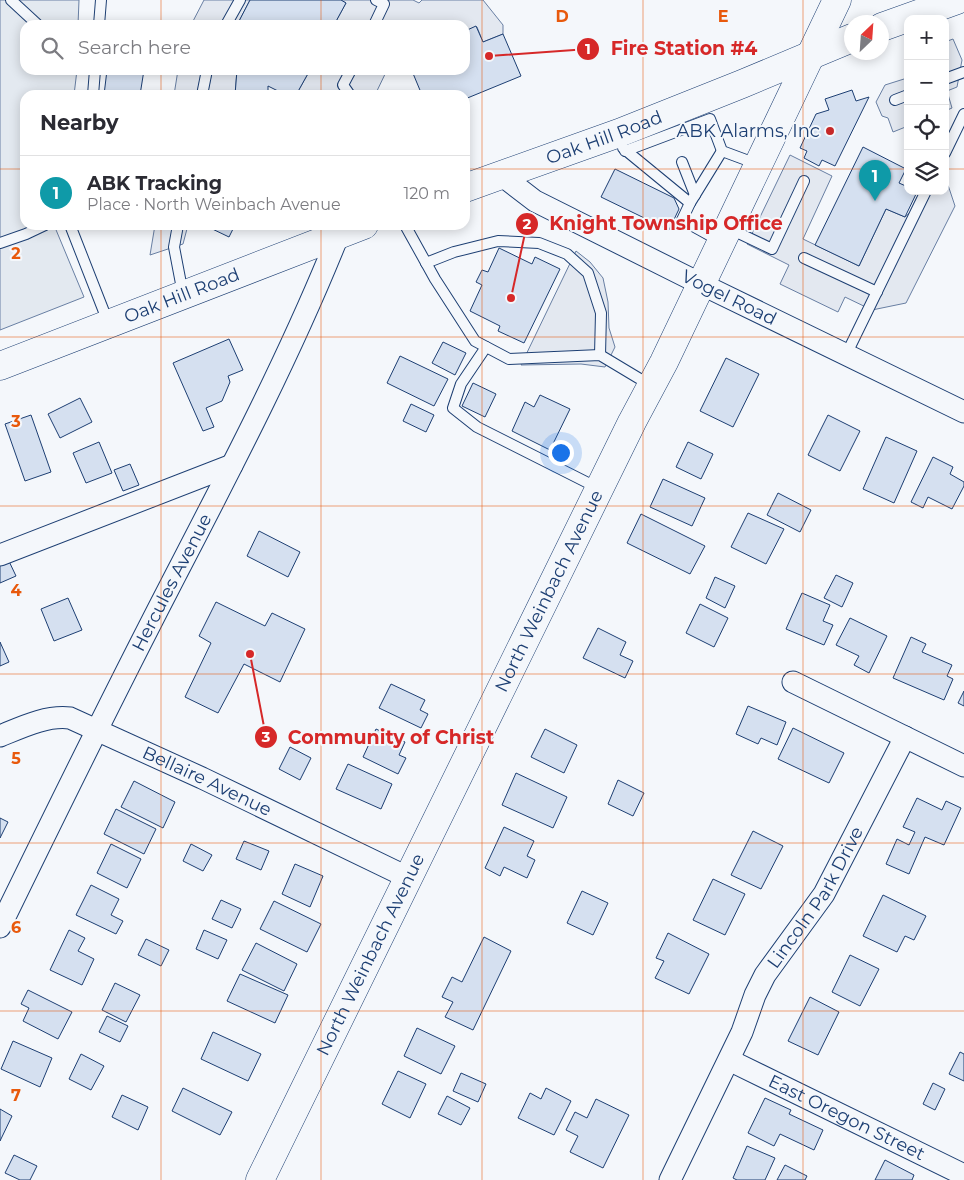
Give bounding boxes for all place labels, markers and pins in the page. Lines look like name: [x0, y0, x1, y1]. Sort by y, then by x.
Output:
callout: Fire Station #4: [575, 32, 767, 66]
place label: ABK Alarms, Inc: [676, 120, 820, 142]
marker: ABK Alarms, Inc: [824, 125, 836, 137]
pin: 1: [859, 160, 891, 201]
callout: Knight Township Office: [514, 207, 793, 241]
callout: Community of Christ: [253, 720, 505, 754]

